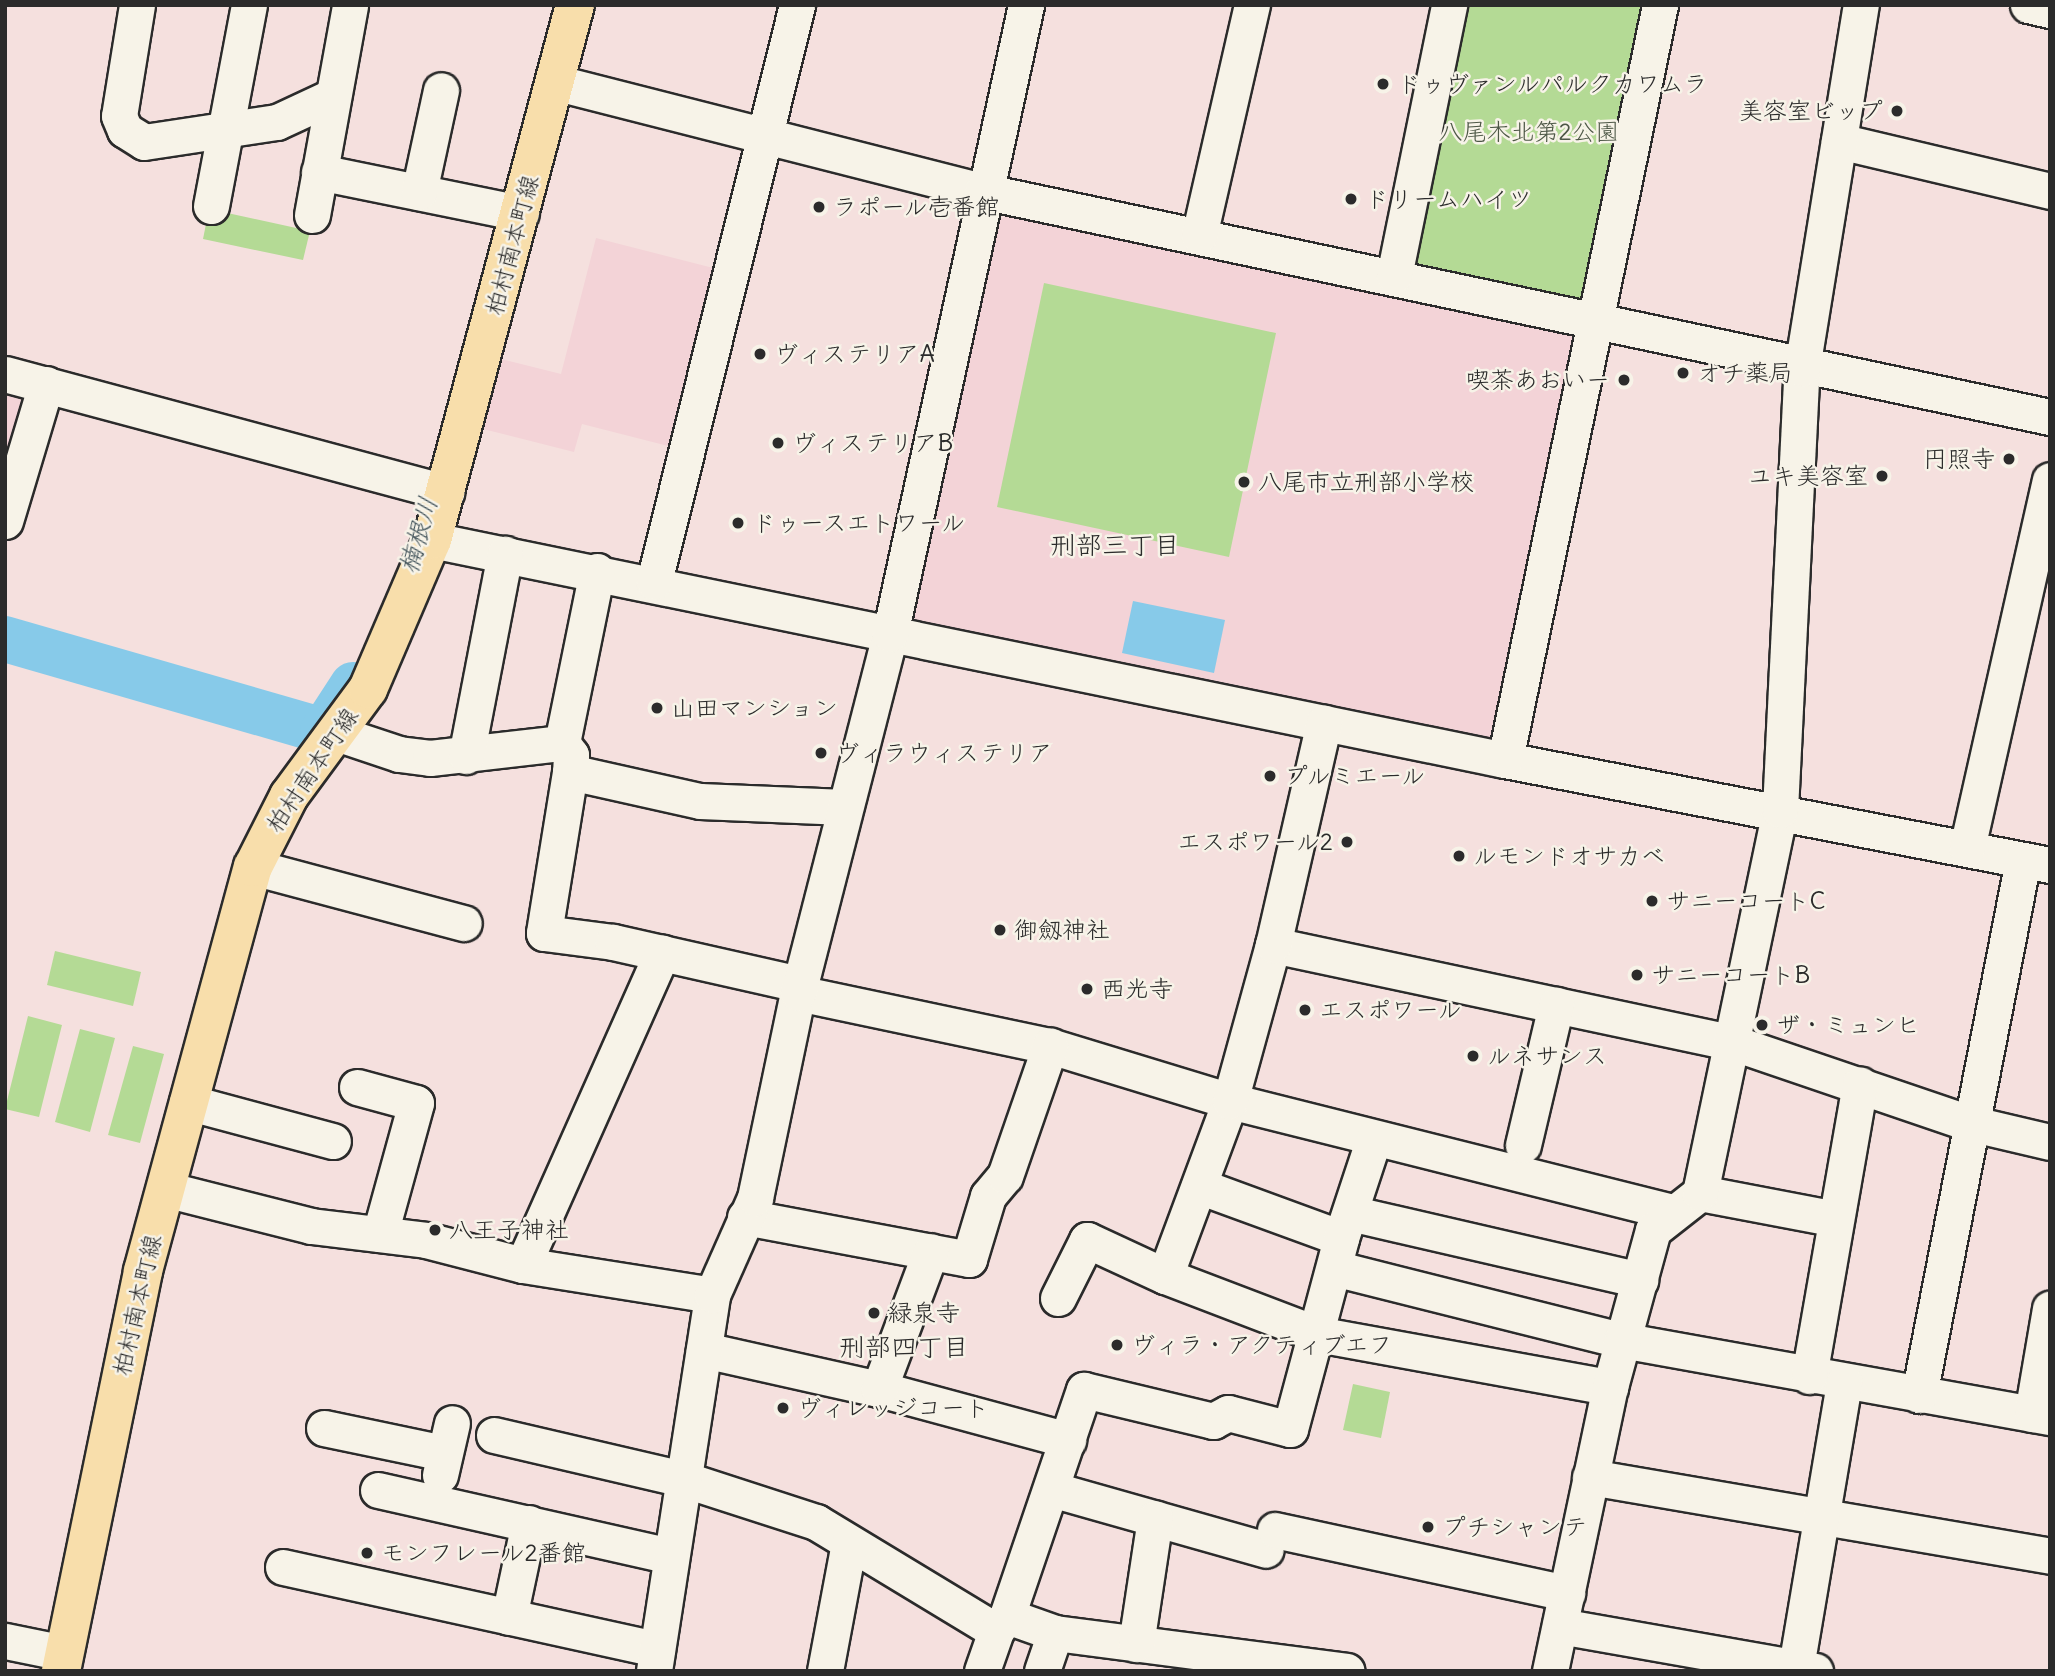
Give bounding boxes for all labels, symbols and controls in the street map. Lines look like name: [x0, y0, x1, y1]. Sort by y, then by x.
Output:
place label: ドゥヴァンルパルクカワムラ: [1397, 70, 1709, 98]
marker: ドゥヴァンルパルクカワムラ: [1375, 76, 1391, 92]
place label: 美容室ビップ: [1739, 97, 1883, 125]
marker: 美容室ビップ: [1889, 103, 1905, 119]
park label: 八尾木北第2公園: [1438, 118, 1620, 146]
street label: 柏村南本町線: [479, 172, 545, 318]
place label: ドリームハイツ: [1365, 185, 1533, 213]
marker: ドリームハイツ: [1343, 191, 1359, 207]
place label: ラポール壱番館: [833, 193, 1001, 221]
marker: ラポール壱番館: [811, 199, 827, 215]
place label: ヴィステリアA: [774, 340, 933, 368]
marker: ヴィステリアA: [752, 346, 768, 362]
place label: オチ薬局: [1697, 359, 1793, 387]
marker: オチ薬局: [1675, 365, 1691, 381]
place label: 喫茶あおいー: [1466, 366, 1610, 394]
marker: 喫茶あおいー: [1616, 372, 1632, 388]
place label: ヴィステリアB: [792, 429, 952, 457]
marker: ヴィステリアB: [770, 435, 786, 451]
place label: 円照寺: [1923, 445, 1995, 473]
marker: 円照寺: [2001, 451, 2017, 467]
place label: ユキ美容室: [1748, 462, 1868, 490]
place label: 八尾市立刑部小学校: [1258, 468, 1474, 496]
marker: ユキ美容室: [1874, 468, 1890, 484]
marker: 八尾市立刑部小学校: [1236, 474, 1252, 490]
water label: 楠根川: [392, 493, 444, 577]
place label: ドゥースエトワール: [752, 509, 968, 537]
marker: ドゥースエトワール: [730, 515, 746, 531]
district label: 刑部三丁目: [1050, 529, 1180, 561]
place label: 山田マンション: [671, 694, 839, 722]
marker: 山田マンション: [649, 700, 665, 716]
street label: 柏村南本町線: [260, 702, 364, 838]
place label: ヴィラウィステリア: [835, 739, 1051, 767]
marker: ヴィラウィステリア: [813, 745, 829, 761]
place label: プルミエール: [1284, 762, 1428, 790]
marker: プルミエール: [1262, 768, 1278, 784]
place label: エスポワール2: [1176, 828, 1333, 856]
marker: エスポワール2: [1339, 834, 1355, 850]
place label: ルモンドオサカベ: [1473, 842, 1665, 870]
marker: ルモンドオサカベ: [1451, 848, 1467, 864]
place label: サニーコートC: [1666, 887, 1825, 915]
marker: サニーコートC: [1644, 893, 1660, 909]
place label: 御劔神社: [1014, 916, 1110, 944]
marker: 御劔神社: [992, 922, 1008, 938]
place label: サニーコートB: [1651, 961, 1810, 989]
marker: サニーコートB: [1629, 967, 1645, 983]
place label: 西光寺: [1101, 975, 1173, 1003]
marker: 西光寺: [1079, 981, 1095, 997]
place label: エスポワール: [1319, 996, 1463, 1024]
marker: エスポワール: [1297, 1002, 1313, 1018]
place label: ザ・ミュンヒ: [1776, 1011, 1920, 1039]
marker: ザ・ミュンヒ: [1754, 1017, 1770, 1033]
place label: ルネサンス: [1487, 1042, 1607, 1070]
marker: ルネサンス: [1465, 1048, 1481, 1064]
place label: 八王子神社: [449, 1216, 569, 1244]
marker: 八王子神社: [427, 1222, 443, 1238]
street label: 柏村南本町線: [107, 1232, 167, 1378]
place label: 緑泉寺: [888, 1299, 960, 1327]
marker: 緑泉寺: [866, 1305, 882, 1321]
district label: 刑部四丁目: [839, 1331, 969, 1363]
place label: ヴィラ・アクティブエフ: [1131, 1331, 1395, 1359]
marker: ヴィラ・アクティブエフ: [1109, 1337, 1125, 1353]
place label: ヴィレッジコート: [797, 1394, 989, 1422]
marker: ヴィレッジコート: [775, 1400, 791, 1416]
place label: プチシャンテ: [1442, 1513, 1586, 1541]
marker: プチシャンテ: [1420, 1519, 1436, 1535]
place label: モンフレール2番館: [381, 1539, 587, 1567]
marker: モンフレール2番館: [359, 1545, 375, 1561]

